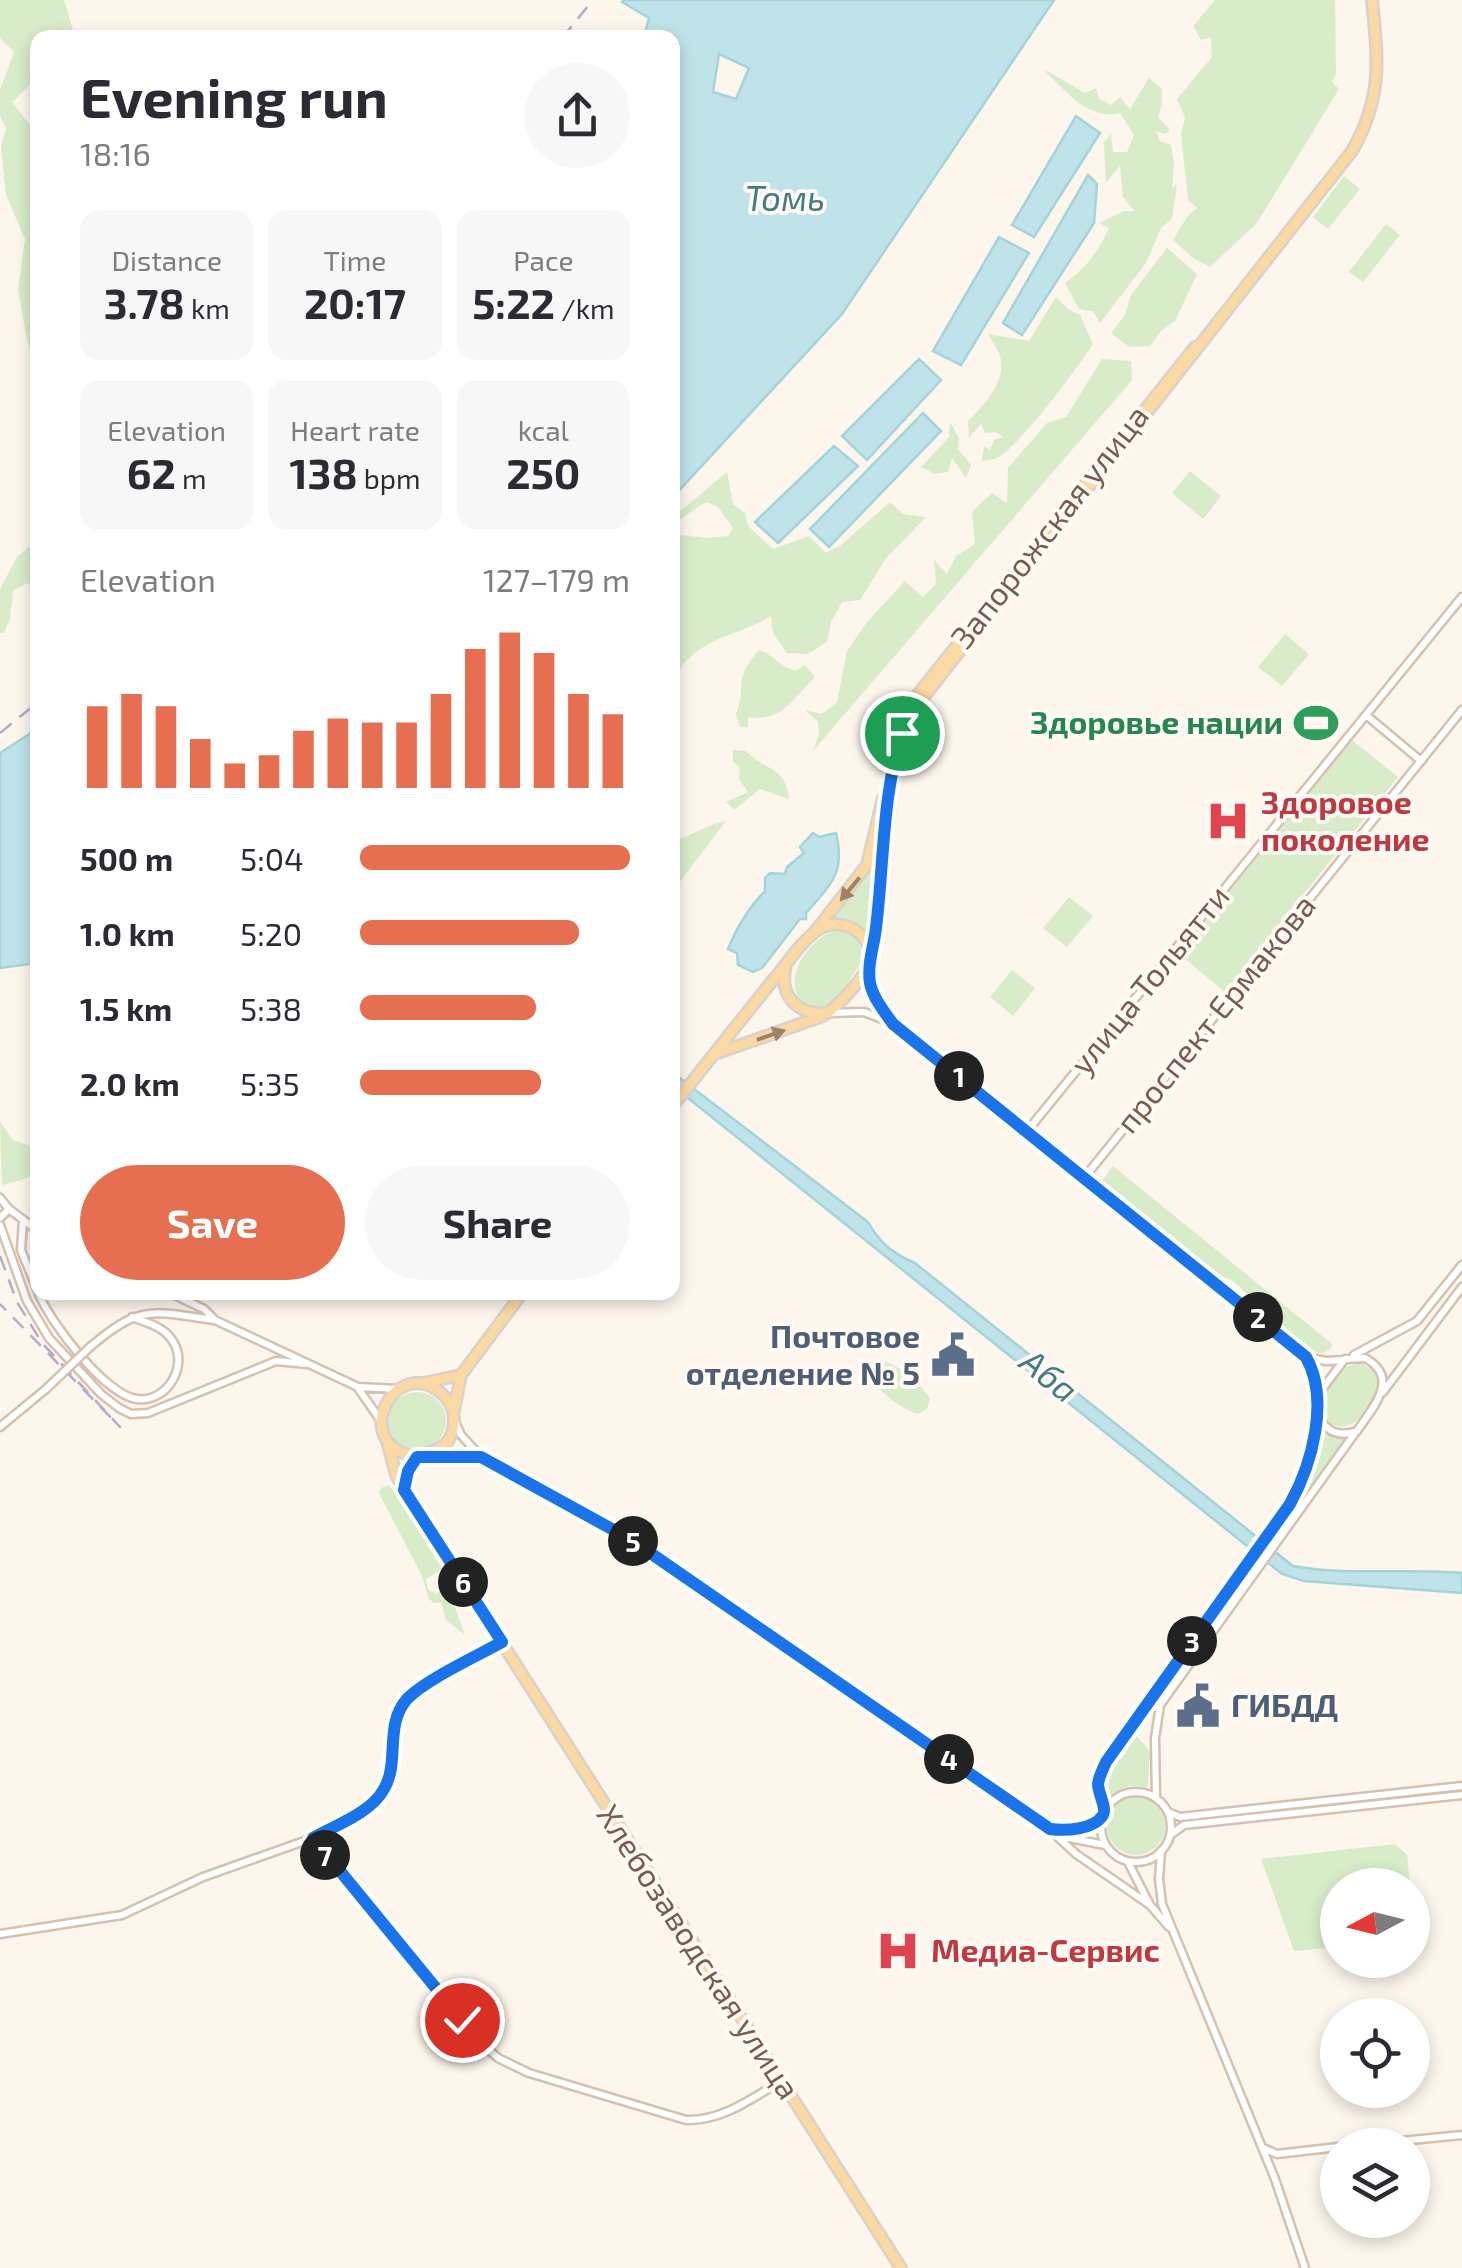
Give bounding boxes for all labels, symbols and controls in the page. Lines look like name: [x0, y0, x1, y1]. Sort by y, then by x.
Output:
text: Evening run: [80, 63, 388, 129]
button: share: [525, 63, 630, 168]
text: 18:16: [80, 134, 151, 172]
water label: Томь: [745, 176, 825, 218]
text: Distance: [111, 243, 222, 277]
text: Time: [324, 243, 386, 277]
text: Pace: [513, 243, 573, 277]
text: 3.78: [104, 277, 185, 327]
text: 20:17: [304, 277, 406, 327]
text: 5:22: [472, 277, 555, 327]
text: km: [185, 291, 230, 325]
text: /km: [555, 291, 614, 325]
street label: Запорожская улица: [942, 397, 1156, 656]
text: Elevation: [107, 413, 226, 447]
text: Heart rate: [290, 413, 420, 447]
text: kcal: [518, 413, 569, 447]
text: 62: [127, 447, 176, 497]
text: 138: [289, 447, 358, 497]
text: 250: [506, 447, 580, 497]
text: m: [176, 461, 207, 495]
text: bpm: [358, 461, 421, 495]
text: Elevation: [80, 560, 216, 598]
text: 127–179 m: [483, 560, 630, 598]
pin: [860, 691, 945, 776]
sports icon: Здоровье нации: [1292, 699, 1340, 747]
place label: Здоровье нации: [1030, 702, 1283, 740]
icon: arrive: [875, 706, 930, 761]
place label: Здоровое поколение: [1261, 782, 1430, 857]
hospital icon: Здоровое поколение: [1204, 797, 1252, 845]
text: 500 m: [80, 839, 173, 877]
text: 5:04: [240, 839, 304, 877]
one-way arrow: [840, 877, 861, 902]
street label: улица Тольятти: [1061, 877, 1237, 1081]
street label: проспект Ермакова: [1107, 886, 1322, 1140]
text: 1.0 km: [80, 914, 175, 952]
text: 5:20: [240, 914, 302, 952]
text: 1.5 km: [80, 989, 172, 1027]
text: 5:38: [240, 989, 302, 1027]
one-way arrow: [756, 1027, 786, 1042]
pin: 1: [934, 1051, 984, 1101]
text: 1: [953, 1059, 965, 1093]
text: 2.0 km: [80, 1064, 180, 1102]
text: 5:35: [240, 1064, 300, 1102]
button: Save: [80, 1165, 345, 1280]
button: Share: [365, 1165, 630, 1280]
pin: 2: [1233, 1292, 1283, 1342]
text: 2: [1250, 1300, 1266, 1334]
place label: Почтовое отделение № 5: [686, 1316, 920, 1391]
public building icon: Почтовое отделение № 5: [929, 1331, 977, 1379]
water label: Аба: [1011, 1337, 1087, 1410]
pin: 5: [608, 1516, 658, 1566]
text: 5: [625, 1524, 641, 1558]
pin: 6: [438, 1557, 488, 1607]
text: 6: [455, 1565, 471, 1599]
pin: 3: [1167, 1616, 1217, 1666]
text: 3: [1184, 1624, 1200, 1658]
public building icon: ГИБДД: [1174, 1682, 1222, 1730]
place label: ГИБДД: [1231, 1685, 1338, 1723]
pin: 4: [924, 1734, 974, 1784]
text: 4: [940, 1742, 958, 1776]
street label: Хлебозаводская улица: [589, 1797, 809, 2106]
pin: 7: [300, 1830, 350, 1880]
text: 7: [318, 1838, 332, 1872]
north arrow: [1320, 1868, 1430, 1978]
map controls: [1320, 1868, 1430, 2238]
hospital icon: Медиа-Сервис: [874, 1927, 922, 1975]
place label: Медиа-Сервис: [931, 1930, 1160, 1968]
pin: [420, 1978, 505, 2063]
icon: check: [435, 1993, 490, 2048]
button: locate: [1320, 1998, 1430, 2108]
button: layers: [1320, 2128, 1430, 2238]

